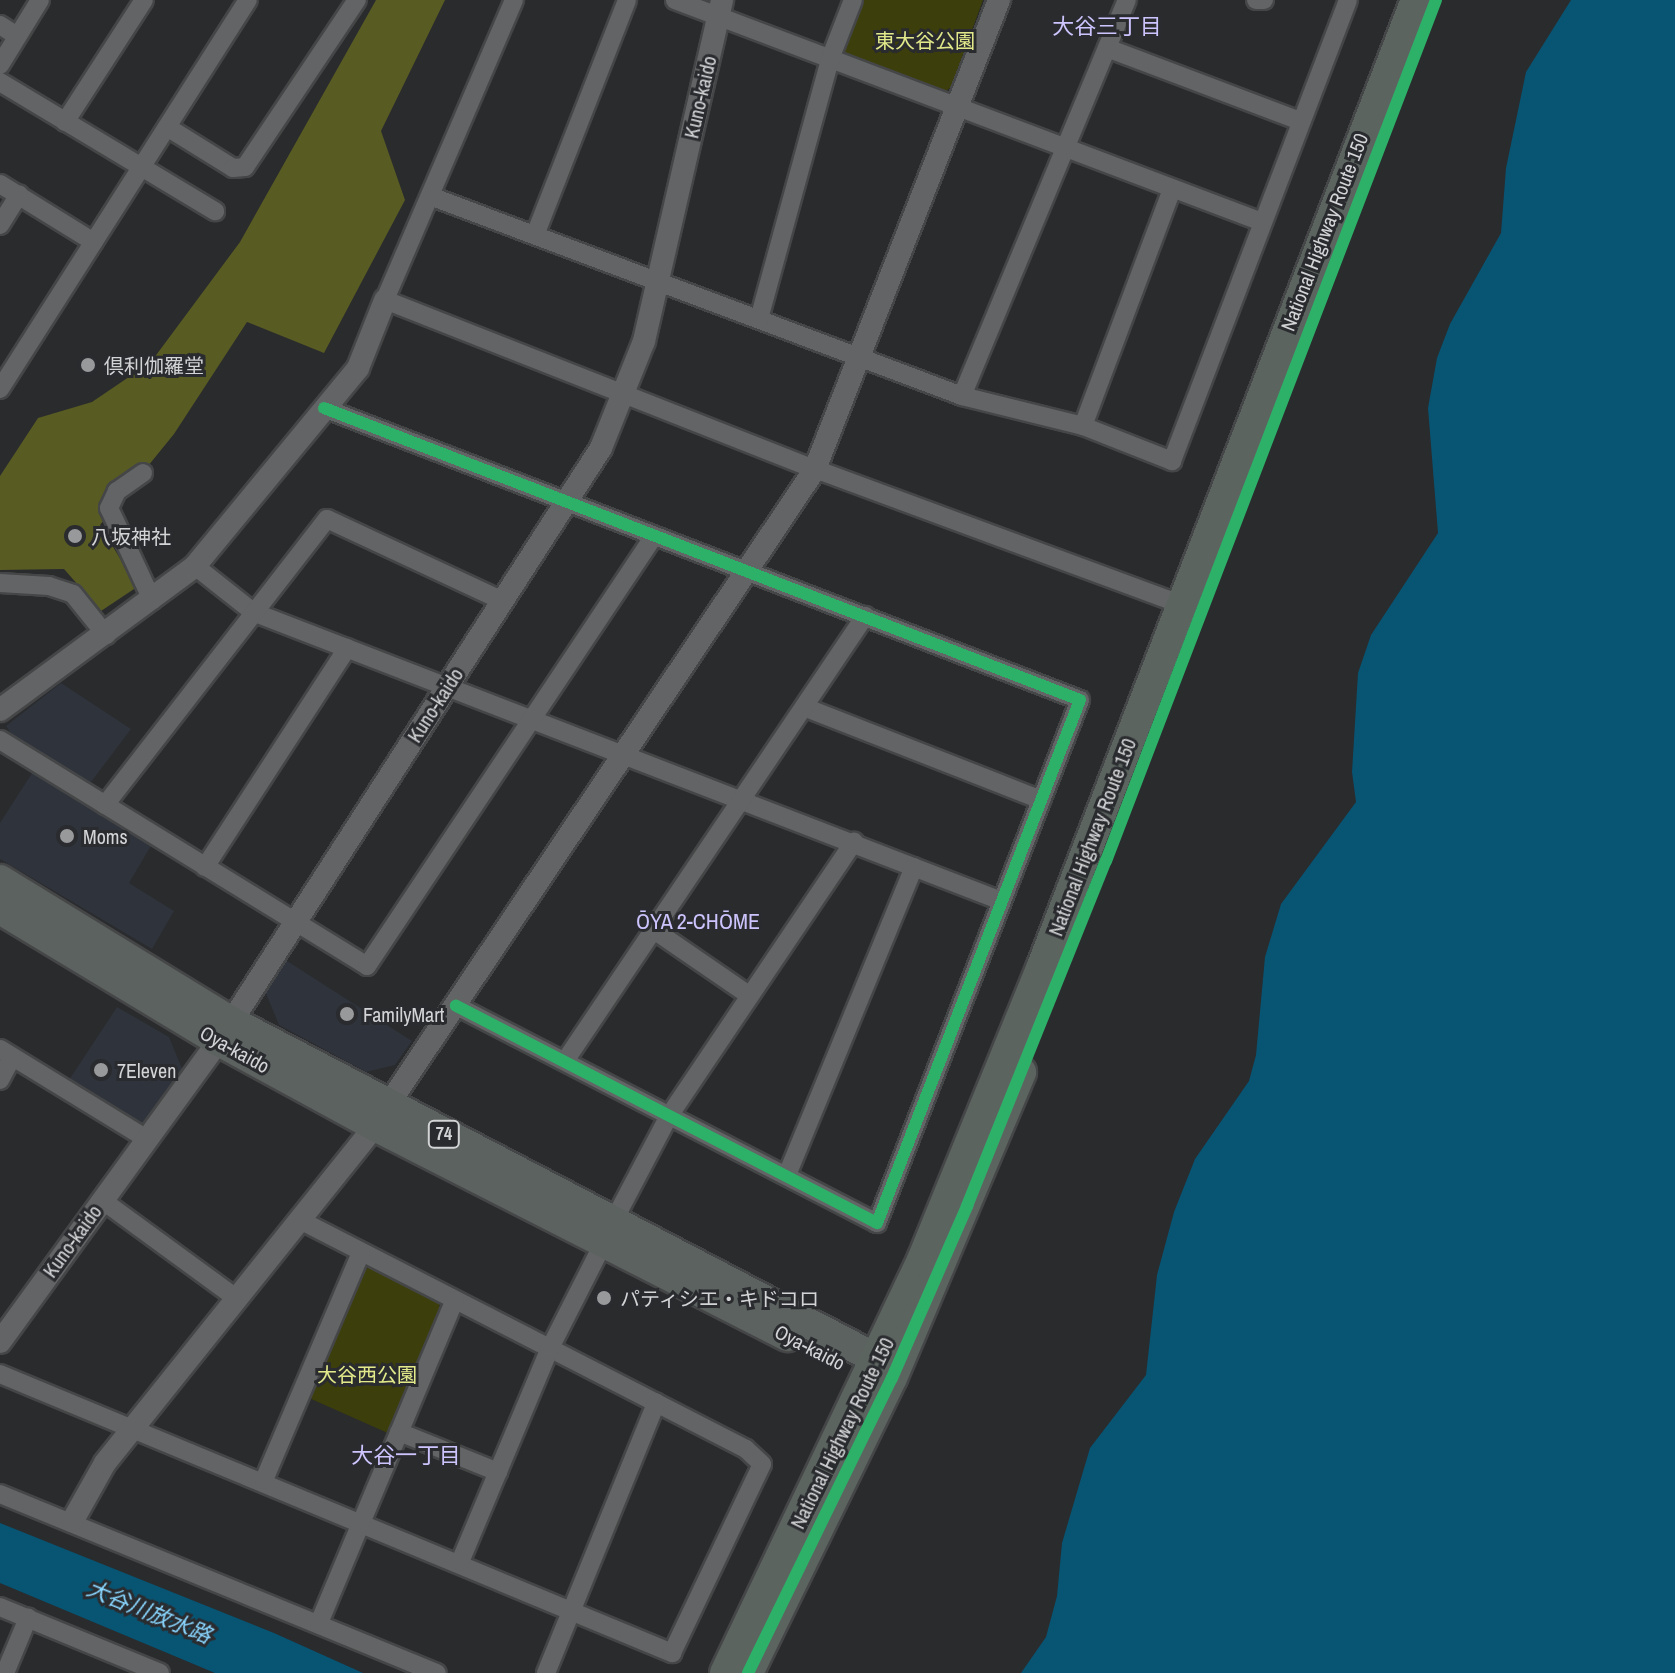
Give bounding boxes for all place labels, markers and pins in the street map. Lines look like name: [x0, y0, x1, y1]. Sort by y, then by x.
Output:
place label: 倶利伽羅堂: [104, 353, 204, 377]
marker: 倶利伽羅堂: [79, 356, 97, 374]
place label: 八坂神社: [91, 524, 171, 548]
marker: 八坂神社: [66, 527, 84, 545]
place label: Moms: [83, 824, 128, 848]
marker: Moms: [58, 827, 76, 845]
place label: FamilyMart: [363, 1002, 444, 1026]
marker: FamilyMart: [338, 1005, 356, 1023]
place label: 7Eleven: [117, 1058, 176, 1082]
marker: 7Eleven: [92, 1061, 110, 1079]
place label: パティシエ・キドコロ: [620, 1286, 820, 1310]
marker: パティシエ・キドコロ: [595, 1289, 613, 1307]

